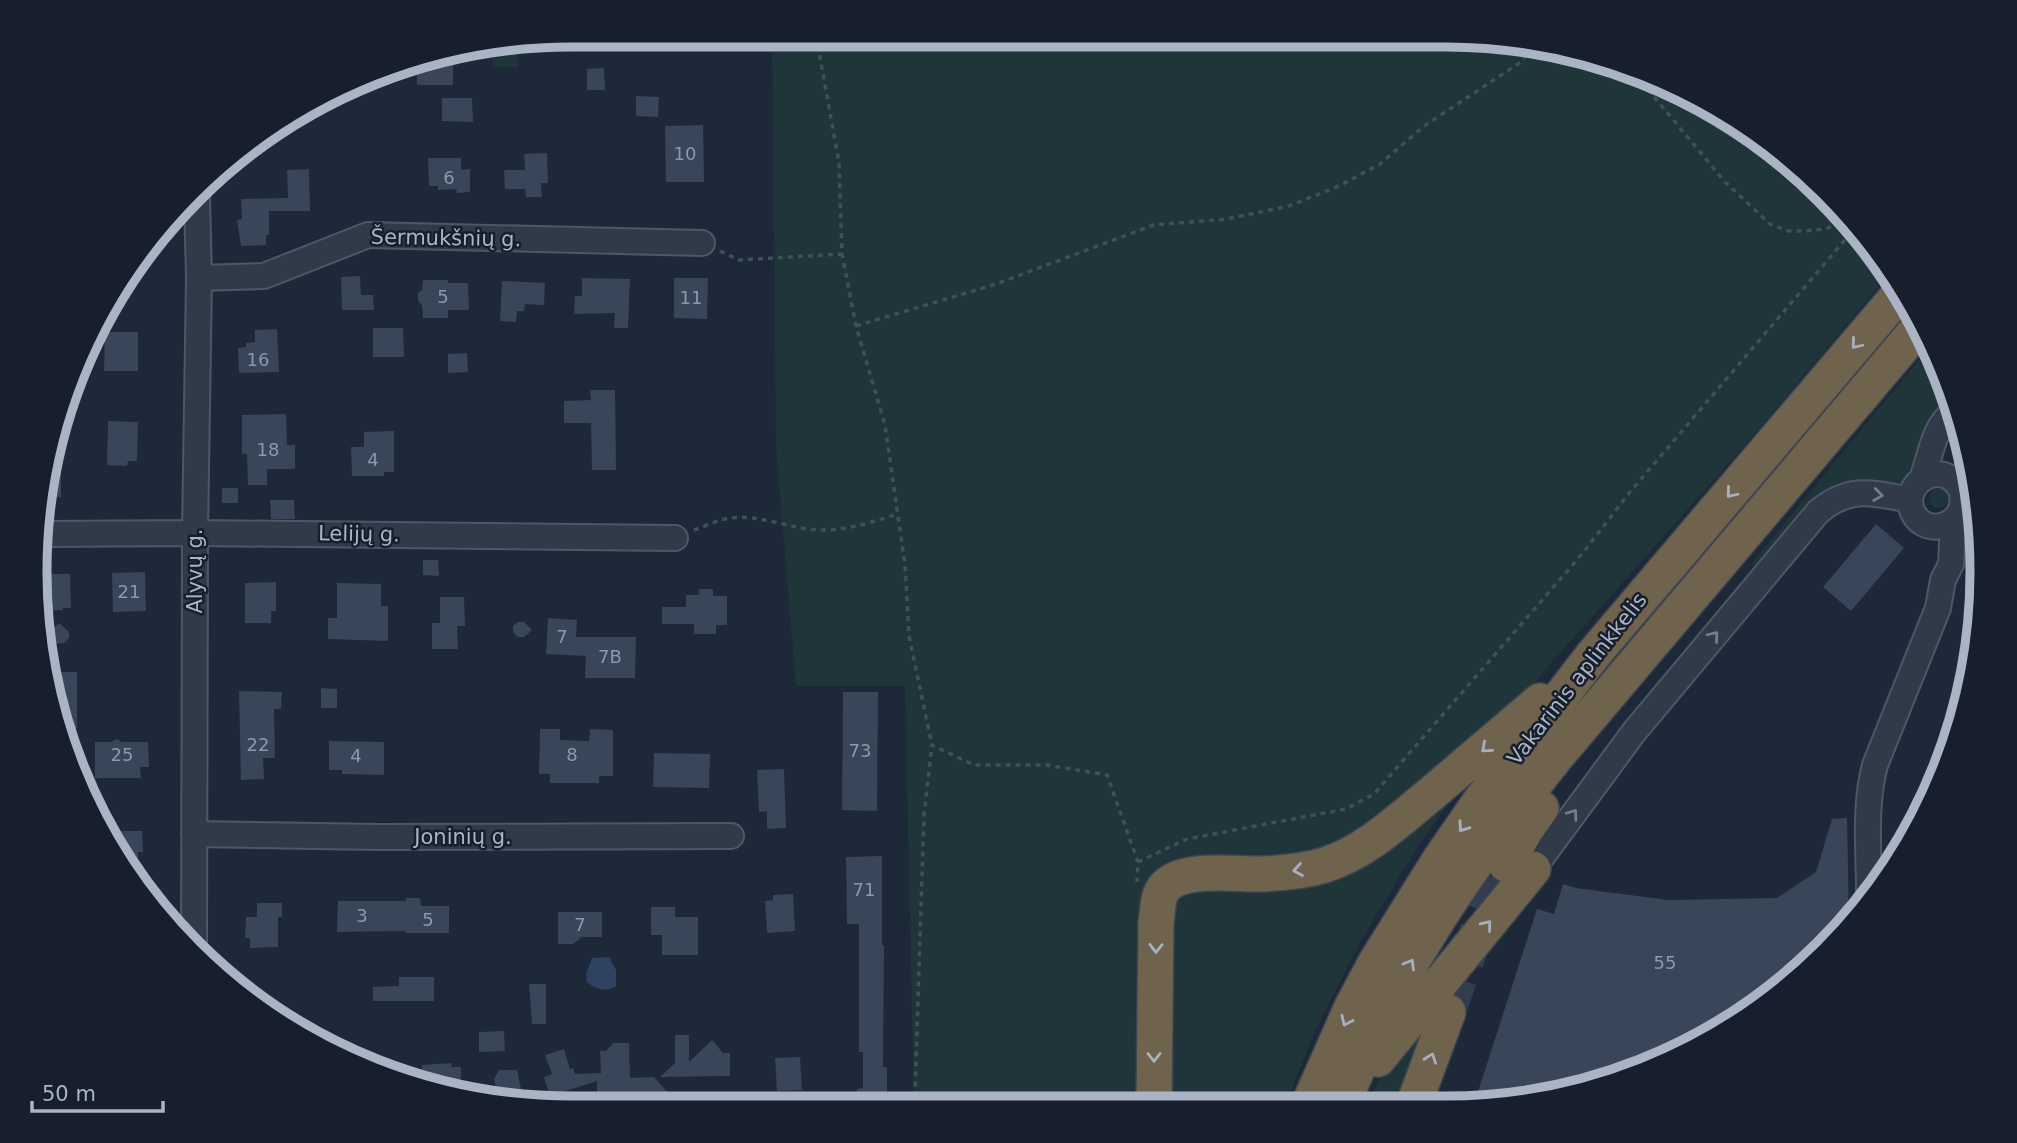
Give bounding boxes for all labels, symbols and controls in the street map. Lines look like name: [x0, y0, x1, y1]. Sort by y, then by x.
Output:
house number: 10: [674, 143, 696, 164]
house number: 6: [443, 167, 455, 188]
street label: Šermukšnių g.: [371, 224, 521, 251]
house number: 5: [437, 286, 449, 307]
house number: 11: [680, 287, 702, 308]
one-way arrow: [1852, 337, 1865, 349]
house number: 16: [247, 349, 269, 370]
house number: 18: [257, 439, 279, 460]
house number: 4: [367, 449, 379, 470]
one-way arrow: [1727, 484, 1739, 497]
one-way arrow: [1872, 487, 1884, 502]
street label: Lelijų g.: [318, 521, 400, 547]
street label: Alyvų g.: [183, 528, 207, 614]
house number: 21: [118, 581, 140, 602]
street label: Vakarinis aplinkkelis: [1502, 588, 1652, 770]
house number: 7: [556, 626, 568, 647]
one-way arrow: [1706, 631, 1718, 644]
house number: 7B: [598, 646, 622, 667]
house number: 22: [247, 734, 269, 755]
house number: 73: [849, 740, 871, 761]
one-way arrow: [1481, 740, 1494, 752]
house number: 25: [111, 744, 133, 765]
house number: 8: [566, 744, 578, 765]
house number: 4: [350, 745, 362, 766]
one-way arrow: [1565, 809, 1578, 822]
one-way arrow: [1459, 819, 1471, 832]
street label: Joninių g.: [412, 825, 512, 849]
one-way arrow: [1292, 862, 1304, 877]
house number: 71: [853, 879, 875, 900]
house number: 3: [356, 905, 368, 926]
house number: 5: [422, 909, 434, 930]
house number: 7: [574, 914, 586, 935]
one-way arrow: [1478, 921, 1491, 933]
one-way arrow: [1148, 943, 1164, 954]
house number: 55: [1654, 952, 1676, 973]
one-way arrow: [1402, 959, 1415, 972]
one-way arrow: [1340, 1014, 1354, 1027]
one-way arrow: [1423, 1052, 1437, 1064]
one-way arrow: [1146, 1053, 1162, 1063]
scale bar: [32, 1070, 163, 1114]
text: 50 m: [42, 1082, 96, 1106]

